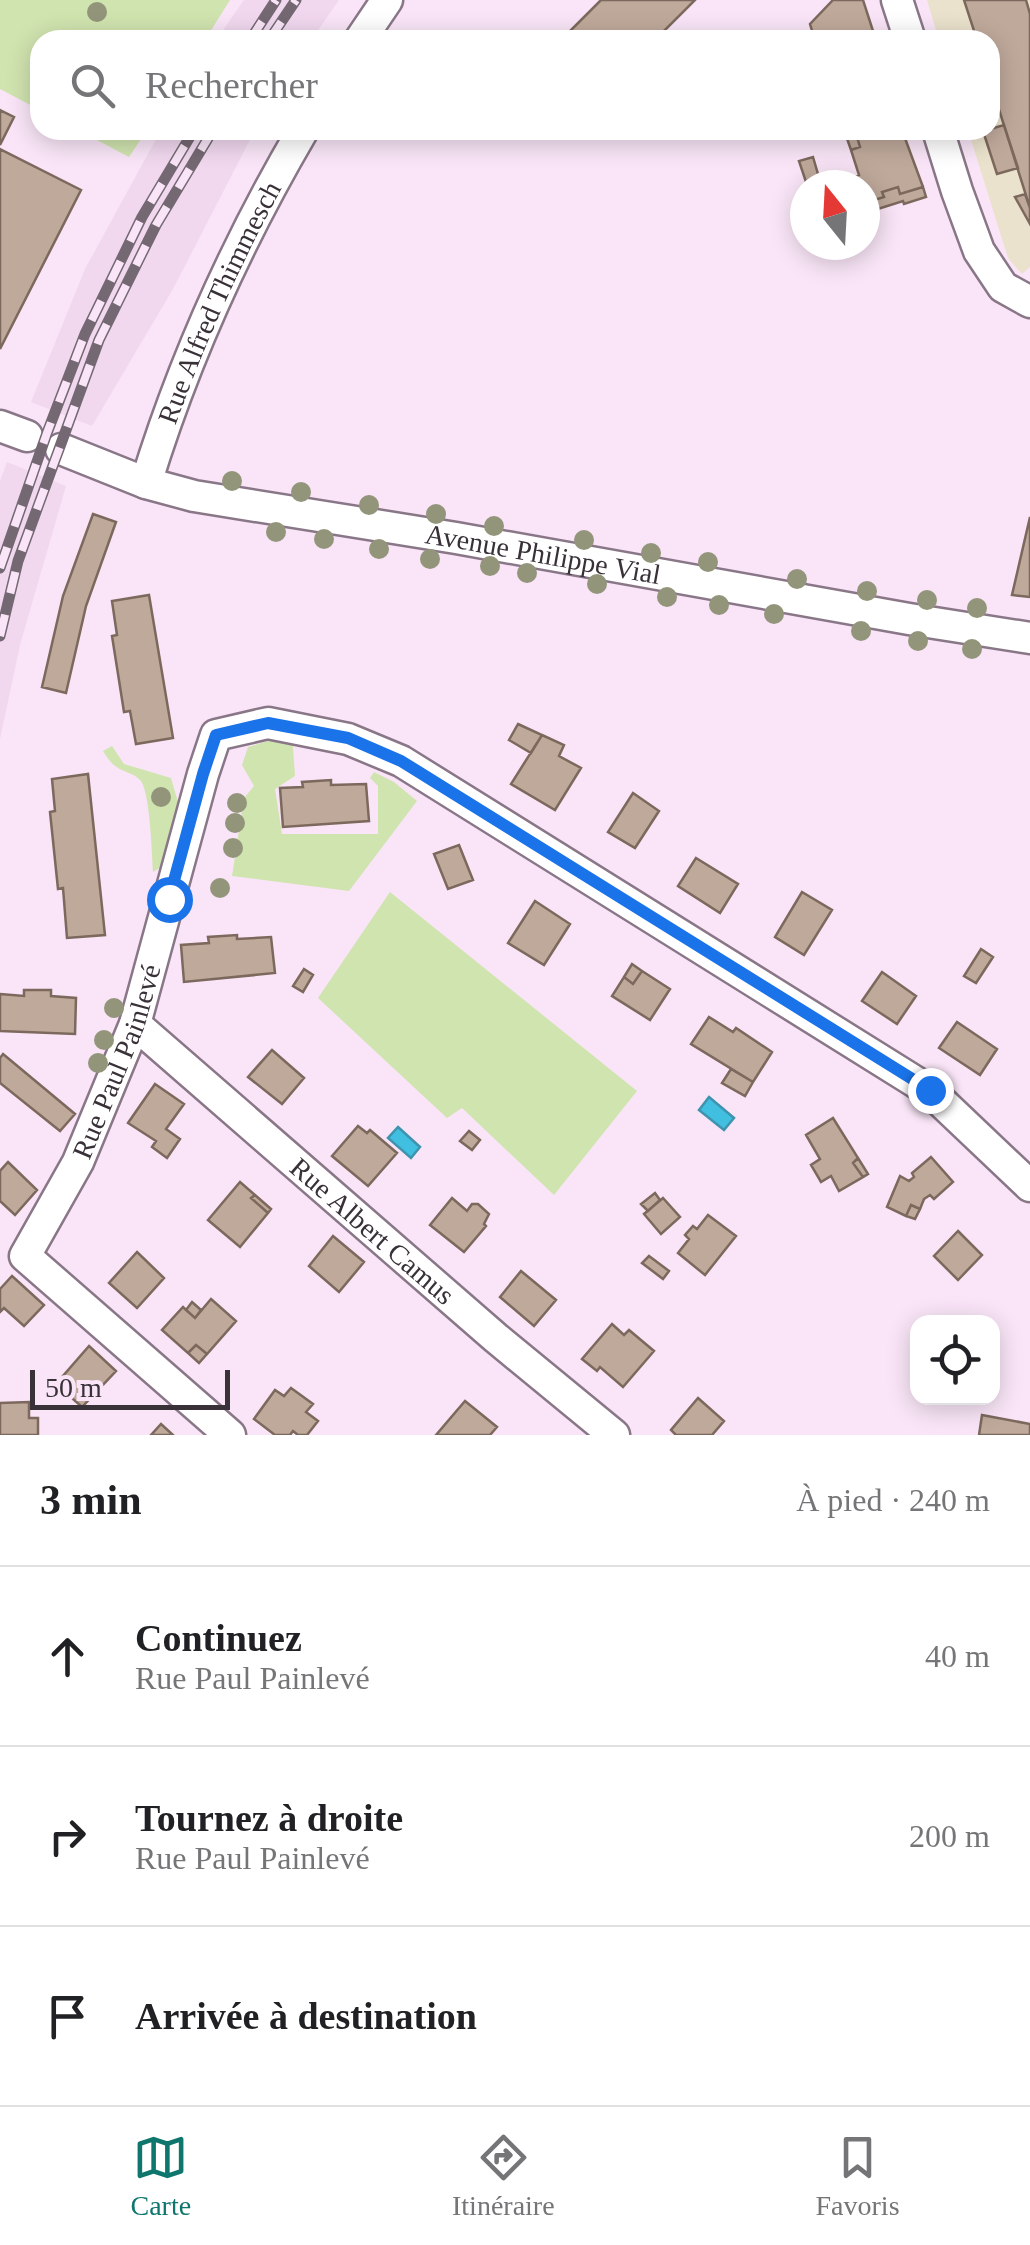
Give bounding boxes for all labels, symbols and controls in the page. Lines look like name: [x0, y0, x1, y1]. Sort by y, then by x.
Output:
search box: [30, 30, 1000, 140]
icon: search: [65, 58, 120, 113]
text: Rechercher: [145, 64, 318, 106]
north arrow: [790, 170, 880, 260]
street label: Rue Alfred Thimmesch: [152, 176, 287, 428]
street label: Avenue Philippe Vial: [423, 518, 663, 590]
route start: [147, 877, 193, 923]
street label: Rue Paul Painlevé: [66, 961, 167, 1163]
route end: [908, 1068, 954, 1114]
street label: Rue Albert Camus: [284, 1151, 461, 1311]
map controls: [910, 1315, 1000, 1405]
button: locate: [910, 1315, 1000, 1405]
scale bar: [30, 1365, 230, 1410]
text: 50 m: [45, 1372, 102, 1403]
text: 3 min: [40, 1477, 142, 1523]
text: À pied · 240 m: [796, 1482, 990, 1518]
text: Continuez: [135, 1617, 302, 1659]
icon: ahead: [40, 1629, 95, 1684]
text: 40 m: [925, 1638, 990, 1674]
text: Rue Paul Painlevé: [135, 1660, 370, 1696]
text: Tournez à droite: [135, 1797, 403, 1839]
icon: right: [40, 1809, 95, 1864]
text: 200 m: [909, 1818, 990, 1854]
text: Rue Paul Painlevé: [135, 1840, 370, 1876]
icon: arrive: [40, 1989, 95, 2044]
text: Arrivée à destination: [135, 1995, 477, 2037]
tab: Carte: [130, 2130, 191, 2222]
tab: Itinéraire: [452, 2130, 555, 2222]
tab: Favoris: [816, 2130, 900, 2222]

